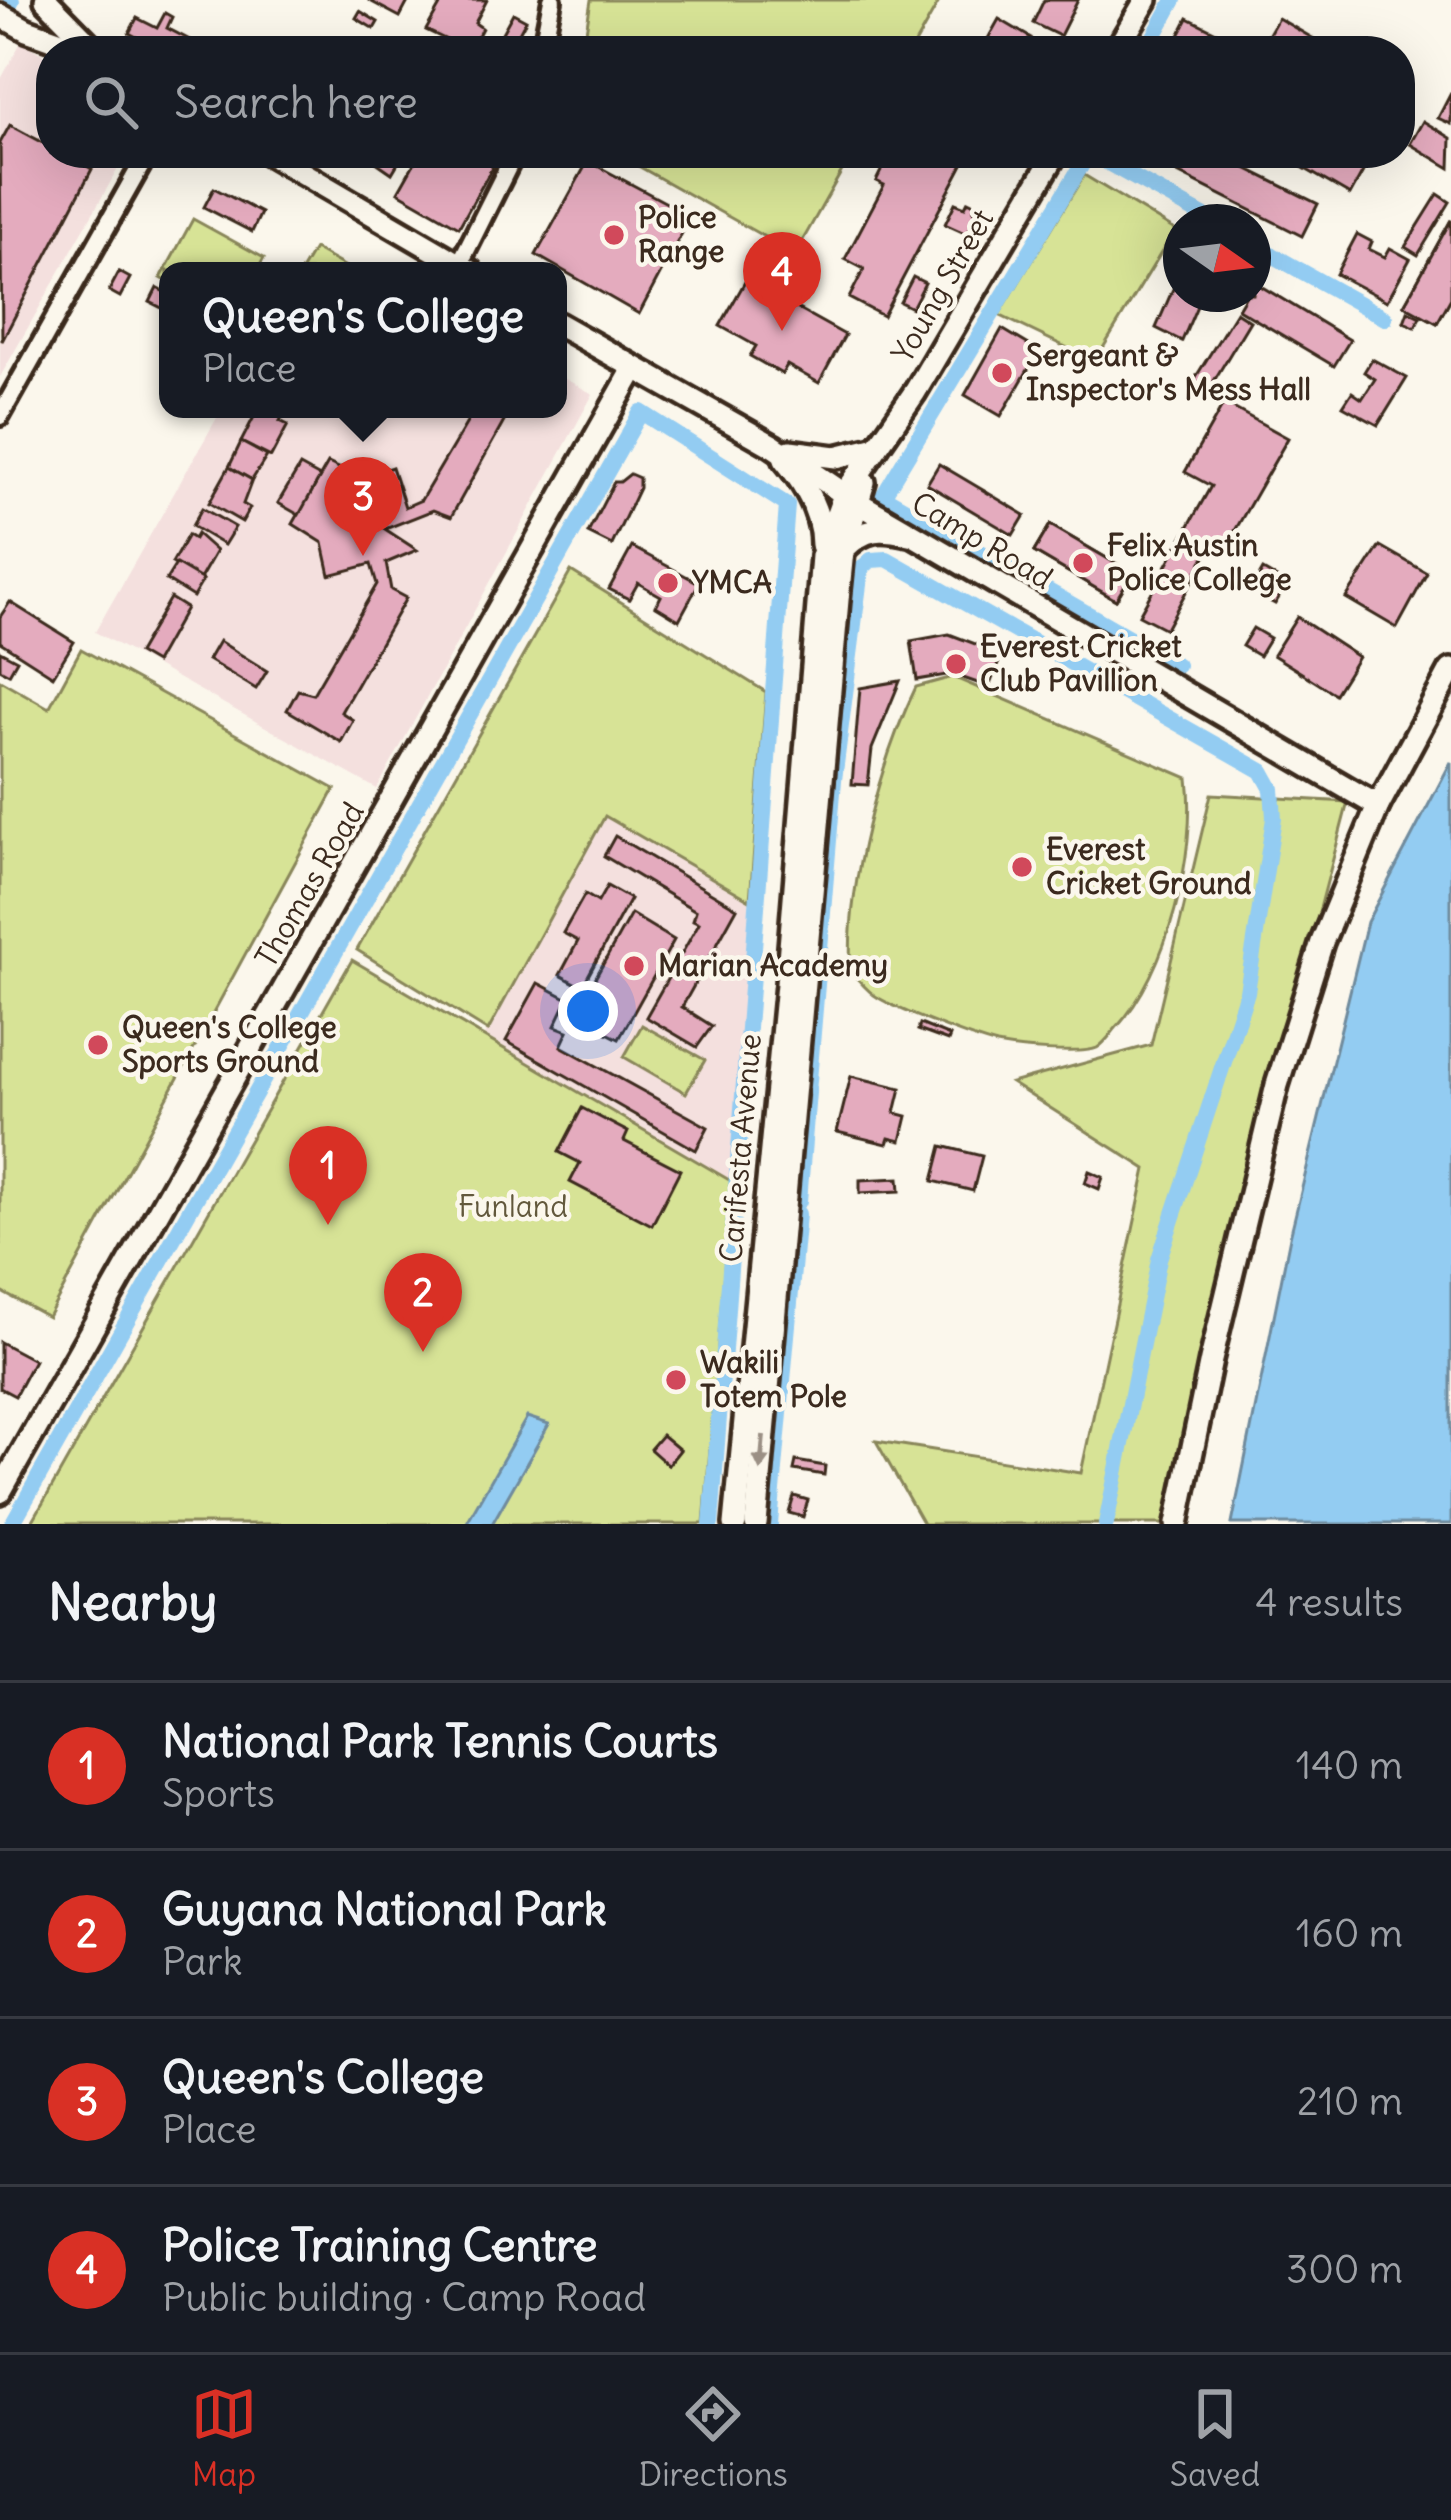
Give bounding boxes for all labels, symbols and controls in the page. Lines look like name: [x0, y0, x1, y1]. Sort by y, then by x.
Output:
search box: [36, 36, 1415, 168]
icon: search: [78, 69, 144, 135]
text: Search here: [174, 74, 418, 130]
place label: Police Range: [638, 198, 724, 270]
street label: Young Street: [883, 202, 1001, 369]
north arrow: [1163, 204, 1271, 312]
marker: Police Range: [601, 222, 627, 248]
pin: 4: [743, 232, 821, 331]
popup: [159, 262, 567, 418]
text: Queen's College: [202, 288, 524, 344]
place label: Sergeant & Inspector's Mess Hall: [1026, 336, 1311, 408]
text: Place: [202, 344, 296, 393]
marker: Sergeant & Inspector's Mess Hall: [989, 360, 1015, 386]
pin: 3: [324, 457, 402, 556]
street label: Camp Road: [905, 483, 1060, 597]
place label: Felix Austin Police College: [1107, 526, 1292, 598]
marker: Felix Austin Police College: [1070, 550, 1096, 576]
place label: YMCA: [691, 563, 772, 601]
marker: YMCA: [655, 570, 681, 596]
place label: Everest Cricket Club Pavillion: [980, 627, 1182, 699]
marker: Everest Cricket Club Pavillion: [943, 651, 969, 677]
street label: Thomas Road: [247, 795, 372, 974]
place label: Everest Cricket Ground: [1046, 830, 1252, 902]
marker: Everest Cricket Ground: [1009, 854, 1035, 880]
place label: Marian Academy: [658, 946, 888, 984]
marker: Marian Academy: [621, 953, 647, 979]
your location: [558, 981, 618, 1041]
place label: Queen's College Sports Ground: [122, 1008, 337, 1080]
marker: Queen's College Sports Ground: [85, 1032, 111, 1058]
street label: Carifesta Avenue: [711, 1032, 769, 1264]
pin: 1: [289, 1126, 367, 1225]
park label: Funland: [458, 1187, 568, 1225]
pin: 2: [384, 1253, 462, 1352]
place label: Wakili Totem Pole: [700, 1343, 847, 1415]
marker: Wakili Totem Pole: [663, 1367, 689, 1393]
one-way arrow: [752, 1435, 771, 1473]
text: Nearby: [48, 1570, 217, 1634]
text: 4 results: [1255, 1578, 1403, 1627]
text: National Park Tennis Courts: [162, 1713, 718, 1769]
text: 1: [79, 1741, 95, 1790]
text: 140 m: [1296, 1741, 1403, 1790]
text: Sports: [162, 1769, 275, 1818]
text: Guyana National Park: [162, 1881, 607, 1937]
text: 2: [76, 1909, 98, 1958]
text: 160 m: [1296, 1909, 1403, 1958]
text: Park: [162, 1937, 243, 1986]
text: Queen's College: [162, 2049, 484, 2105]
text: 3: [76, 2077, 98, 2126]
text: 210 m: [1297, 2077, 1403, 2126]
text: Place: [162, 2105, 256, 2154]
text: Police Training Centre: [162, 2217, 598, 2273]
text: 4: [76, 2245, 98, 2294]
text: 300 m: [1286, 2245, 1403, 2294]
text: Public building · Camp Road: [162, 2273, 646, 2322]
tab: Map: [191, 2381, 257, 2495]
tab: Directions: [639, 2381, 788, 2495]
tab: Saved: [1170, 2381, 1260, 2495]

